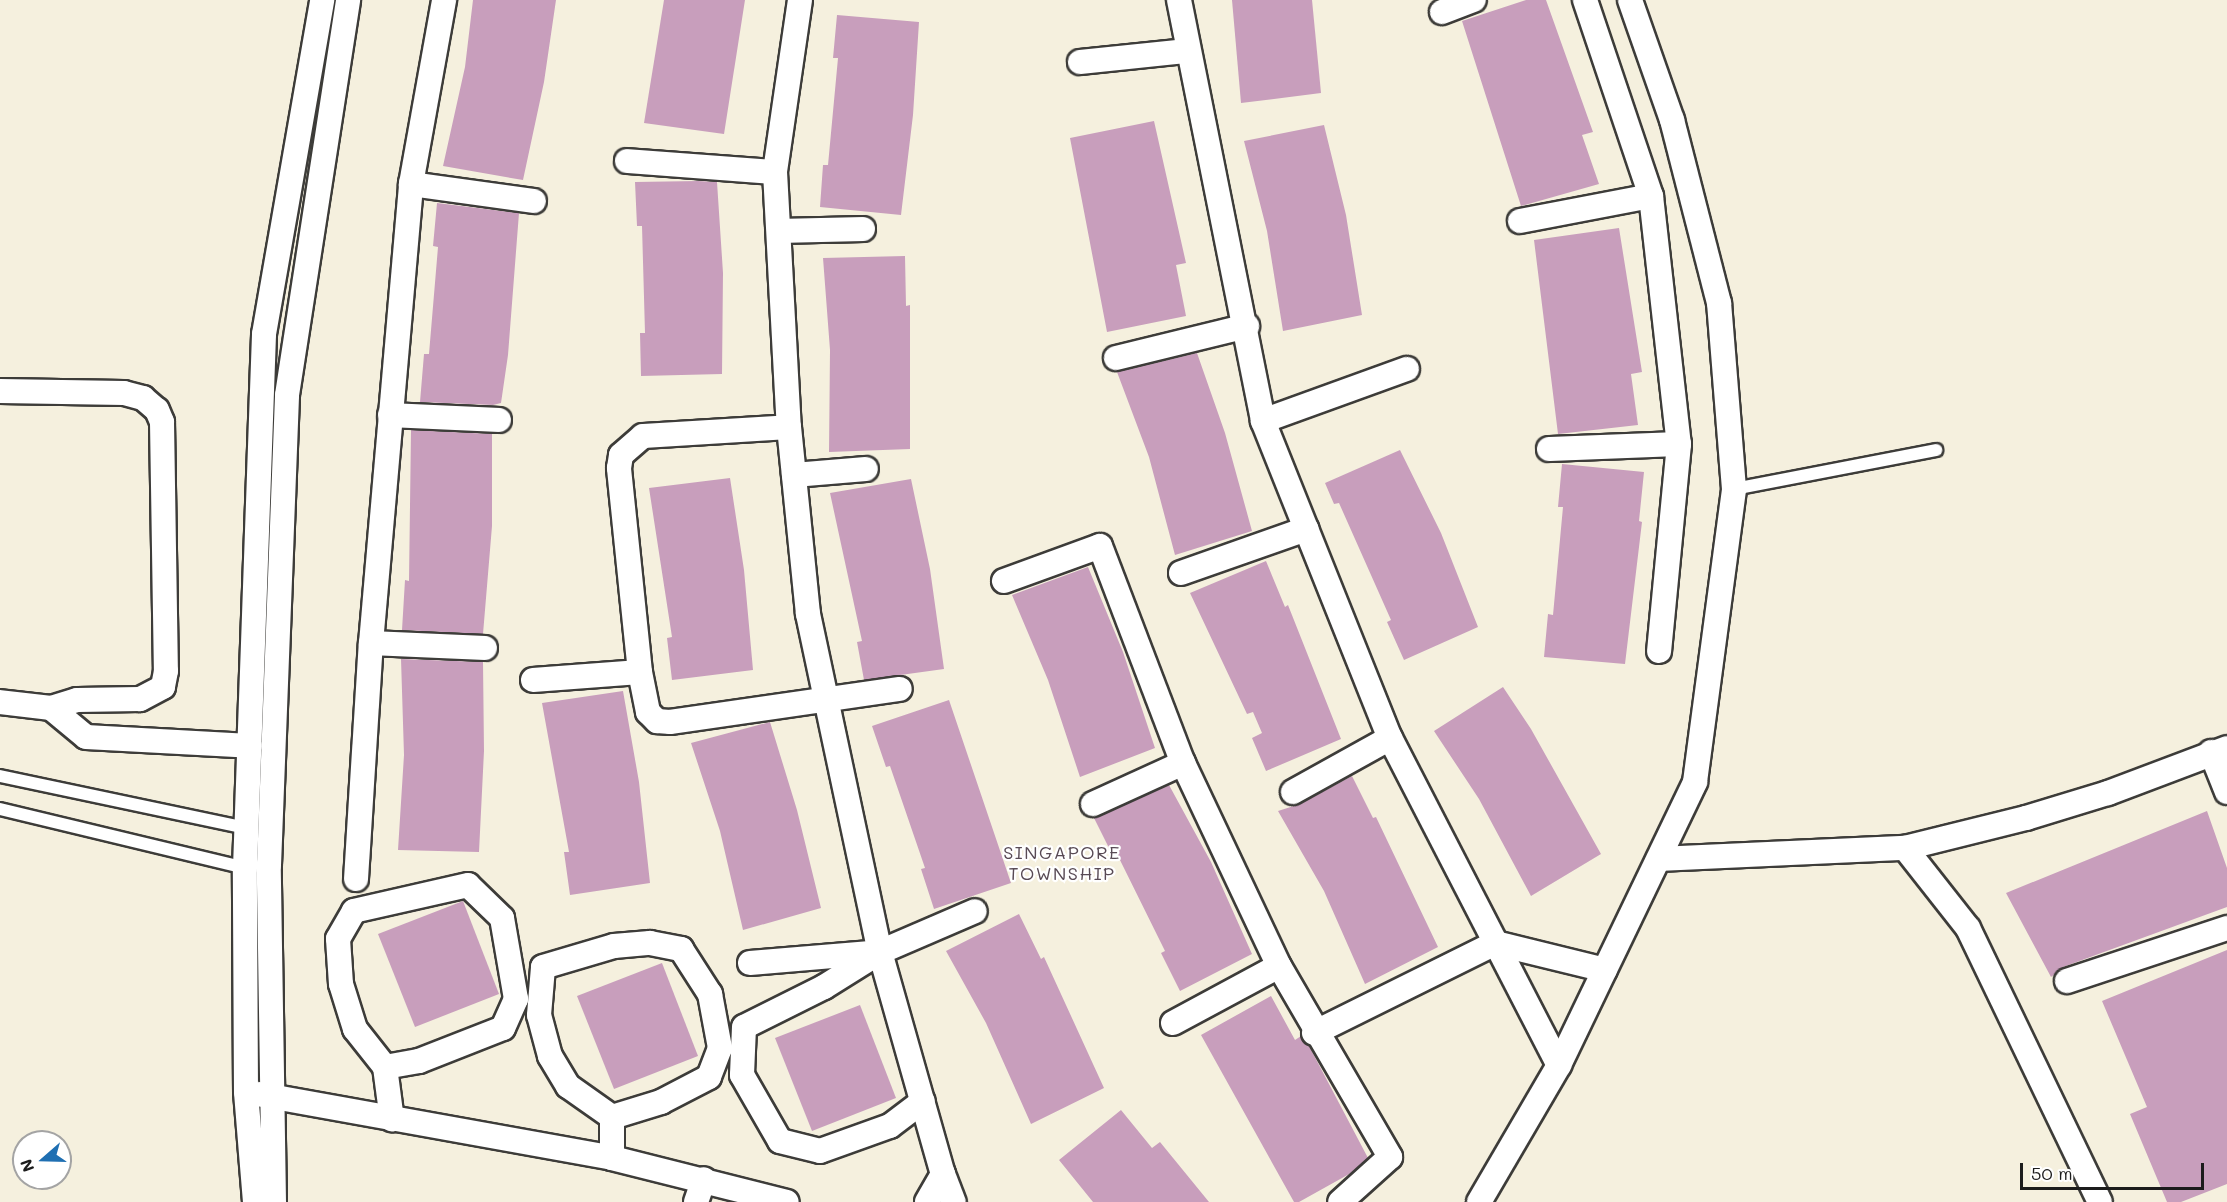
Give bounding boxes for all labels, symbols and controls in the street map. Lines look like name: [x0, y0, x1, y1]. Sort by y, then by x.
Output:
district label: SINGAPORE TOWNSHIP: [1003, 842, 1121, 884]
north arrow: [12, 1130, 72, 1190]
scale bar: [2023, 1151, 2208, 1189]
text: N: [15, 1156, 38, 1175]
text: 50 m: [2031, 1161, 2073, 1185]

